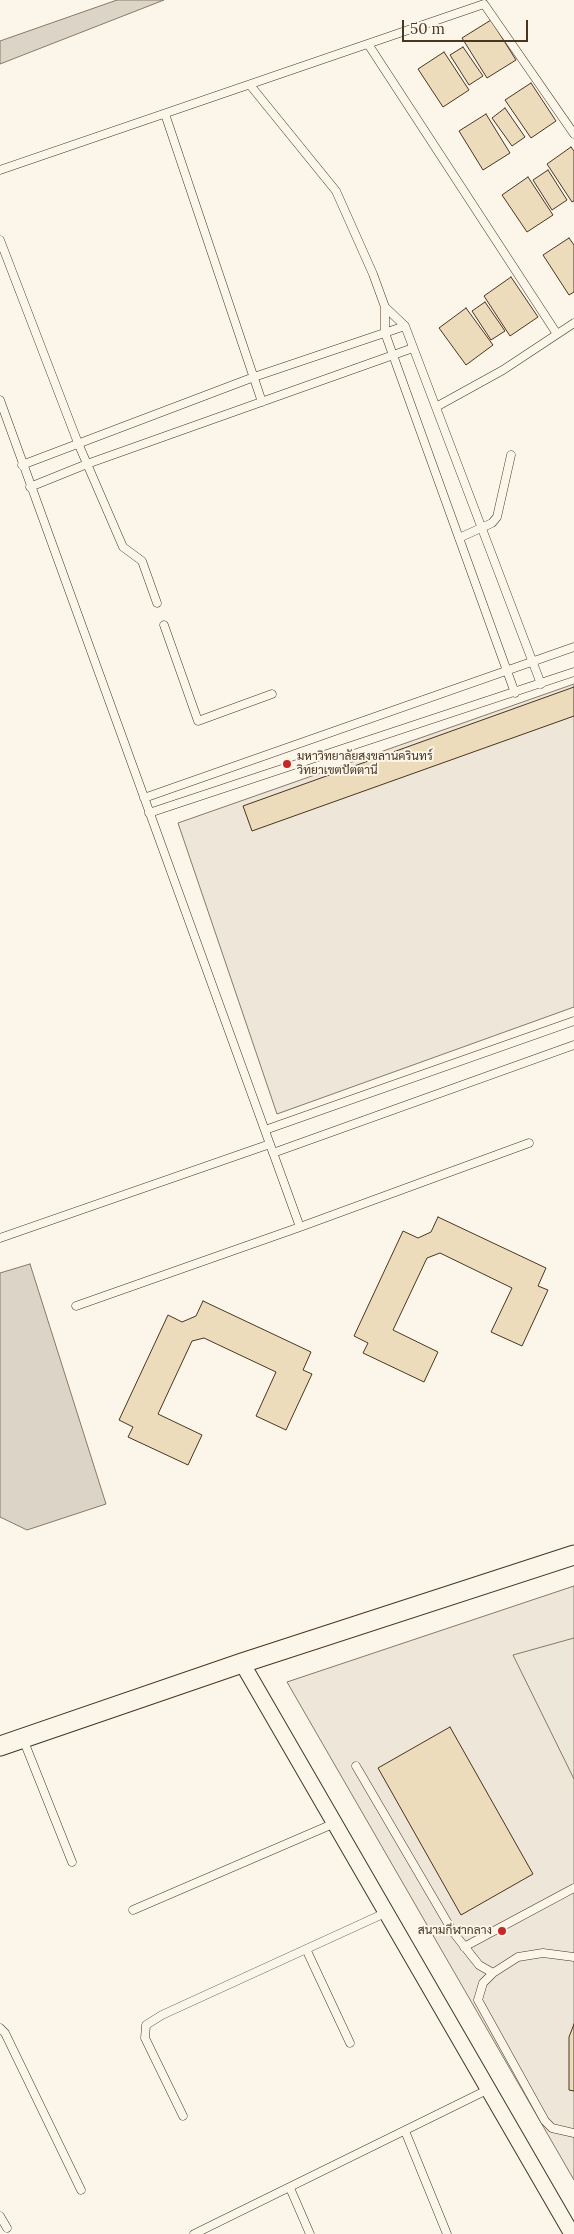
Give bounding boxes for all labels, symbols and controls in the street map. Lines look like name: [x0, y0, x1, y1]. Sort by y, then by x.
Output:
scale bar: [404, 10, 530, 42]
text: 50 m: [410, 19, 445, 38]
place label: มหาวิทยาลัยสงขลานครินทร์ วิทยาเขตปัตตานี: [297, 750, 433, 778]
marker: มหาวิทยาลัยสงขลานครินทร์ วิทยาเขตปัตตานี: [281, 758, 293, 770]
place label: สนามกีฬากลาง: [418, 1924, 492, 1938]
marker: สนามกีฬากลาง: [496, 1925, 508, 1937]

